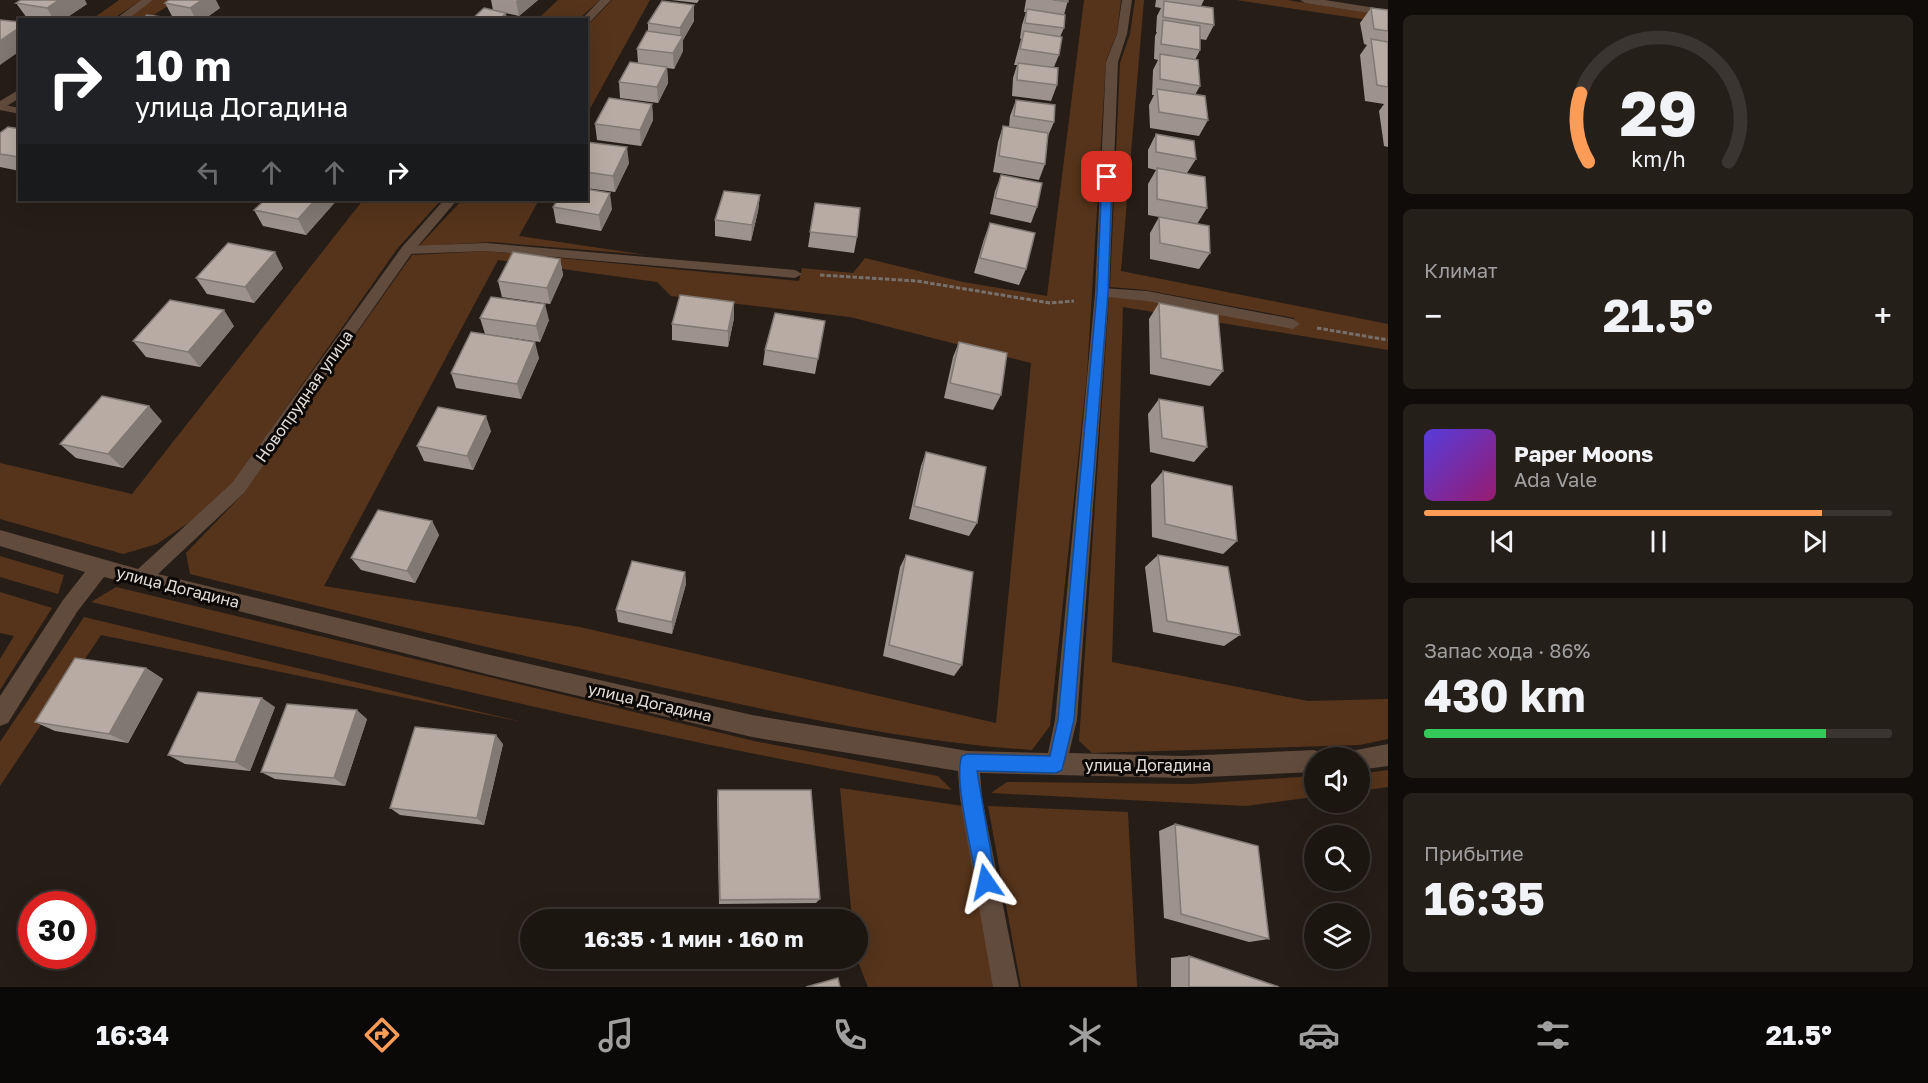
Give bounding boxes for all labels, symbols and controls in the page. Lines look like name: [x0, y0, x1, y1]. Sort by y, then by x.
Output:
text: 10 m: [135, 40, 231, 90]
icon: right: [36, 42, 114, 120]
text: 29: [1619, 75, 1697, 150]
text: улица Догадина: [135, 91, 348, 123]
text: km/h: [1631, 146, 1685, 172]
pin: [1081, 151, 1132, 202]
icon: left: [192, 156, 225, 189]
icon: ahead: [255, 156, 288, 189]
icon: ahead: [318, 156, 351, 189]
icon: right: [381, 156, 414, 189]
icon: arrive: [1090, 160, 1123, 193]
text: Климат: [1424, 258, 1498, 282]
text: 21.5°: [1603, 288, 1713, 342]
text: −: [1424, 296, 1442, 335]
text: +: [1874, 296, 1892, 335]
street label: Новопрудная улица: [251, 326, 357, 466]
text: Paper Moons: [1514, 440, 1653, 467]
text: Ada Vale: [1514, 467, 1597, 491]
icon: previous: [1486, 525, 1519, 558]
icon: pause: [1642, 525, 1675, 558]
icon: next: [1798, 525, 1831, 558]
street label: улица Догадина: [114, 562, 242, 612]
text: Запас хода · 86%: [1424, 638, 1590, 662]
text: 430 km: [1424, 668, 1586, 722]
street label: улица Догадина: [586, 678, 714, 726]
map controls: [1304, 747, 1370, 969]
button: sound: [1304, 747, 1370, 813]
street label: улица Догадина: [1085, 755, 1211, 775]
button: search: [1304, 825, 1370, 891]
text: Прибытие: [1424, 841, 1524, 865]
position arrow: [954, 850, 1018, 914]
text: 16:35: [1424, 871, 1545, 925]
speed limit sign: 30: [18, 891, 96, 969]
button: layers: [1304, 903, 1370, 969]
text: 16:35 · 1 мин · 160 m: [584, 925, 804, 952]
icon: directions: [361, 1014, 403, 1056]
icon: music: [595, 1014, 637, 1056]
icon: phone: [829, 1014, 871, 1056]
icon: climate: [1064, 1014, 1106, 1056]
icon: car: [1298, 1014, 1340, 1056]
icon: filters: [1532, 1014, 1574, 1056]
text: 16:34: [96, 1019, 169, 1051]
text: 21.5°: [1766, 1019, 1832, 1051]

